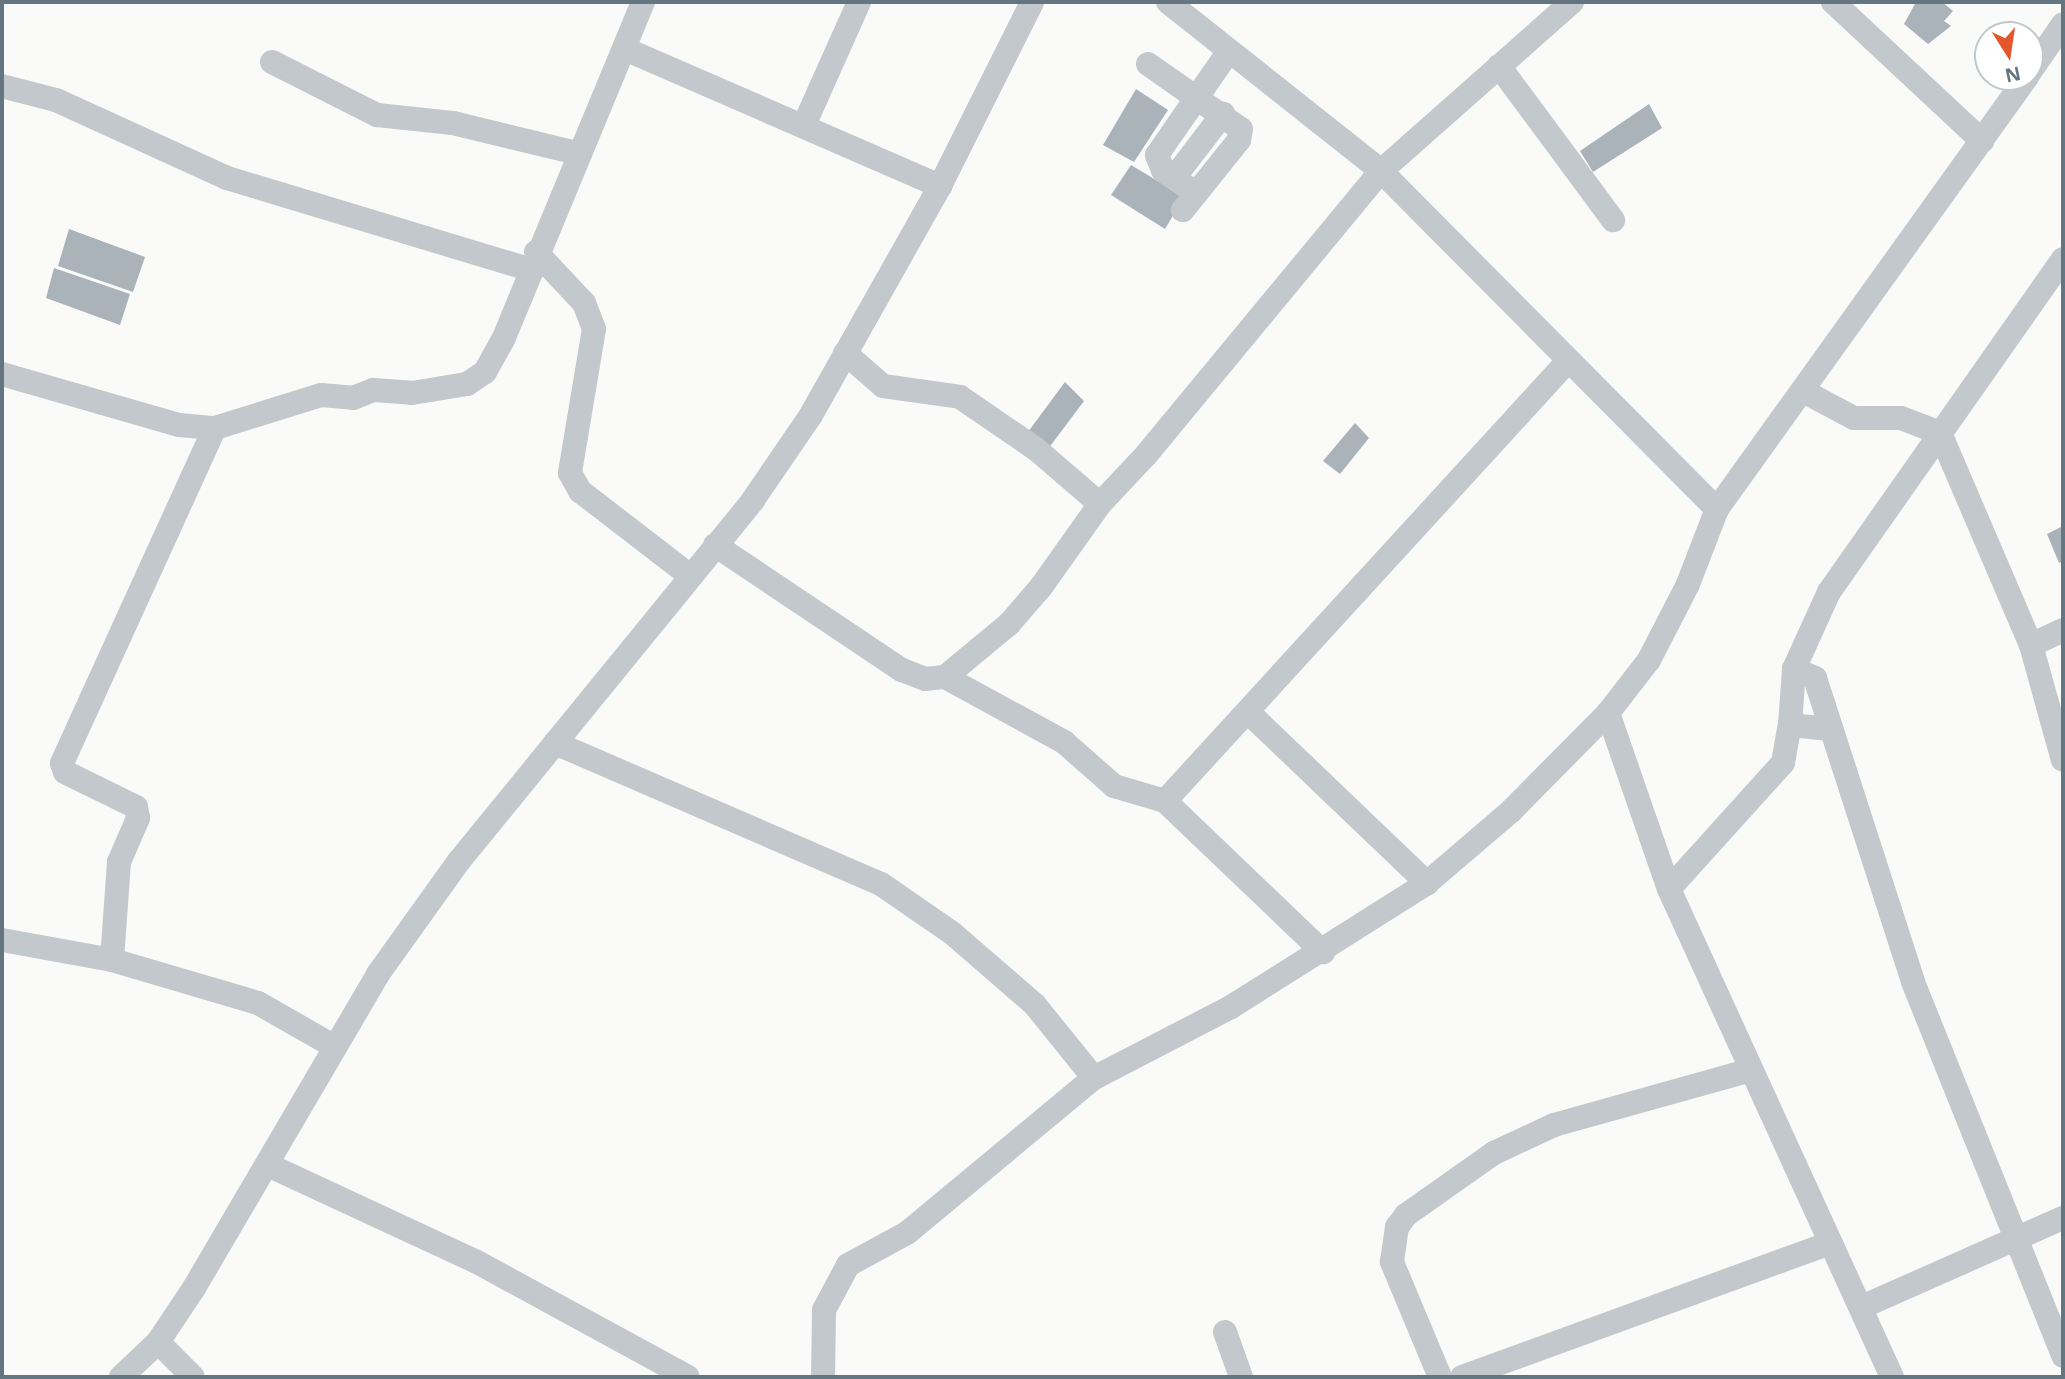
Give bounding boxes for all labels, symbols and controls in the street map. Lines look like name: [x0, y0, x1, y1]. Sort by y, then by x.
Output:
north arrow: [1974, 21, 2044, 91]
text: N: [2003, 60, 2023, 89]

